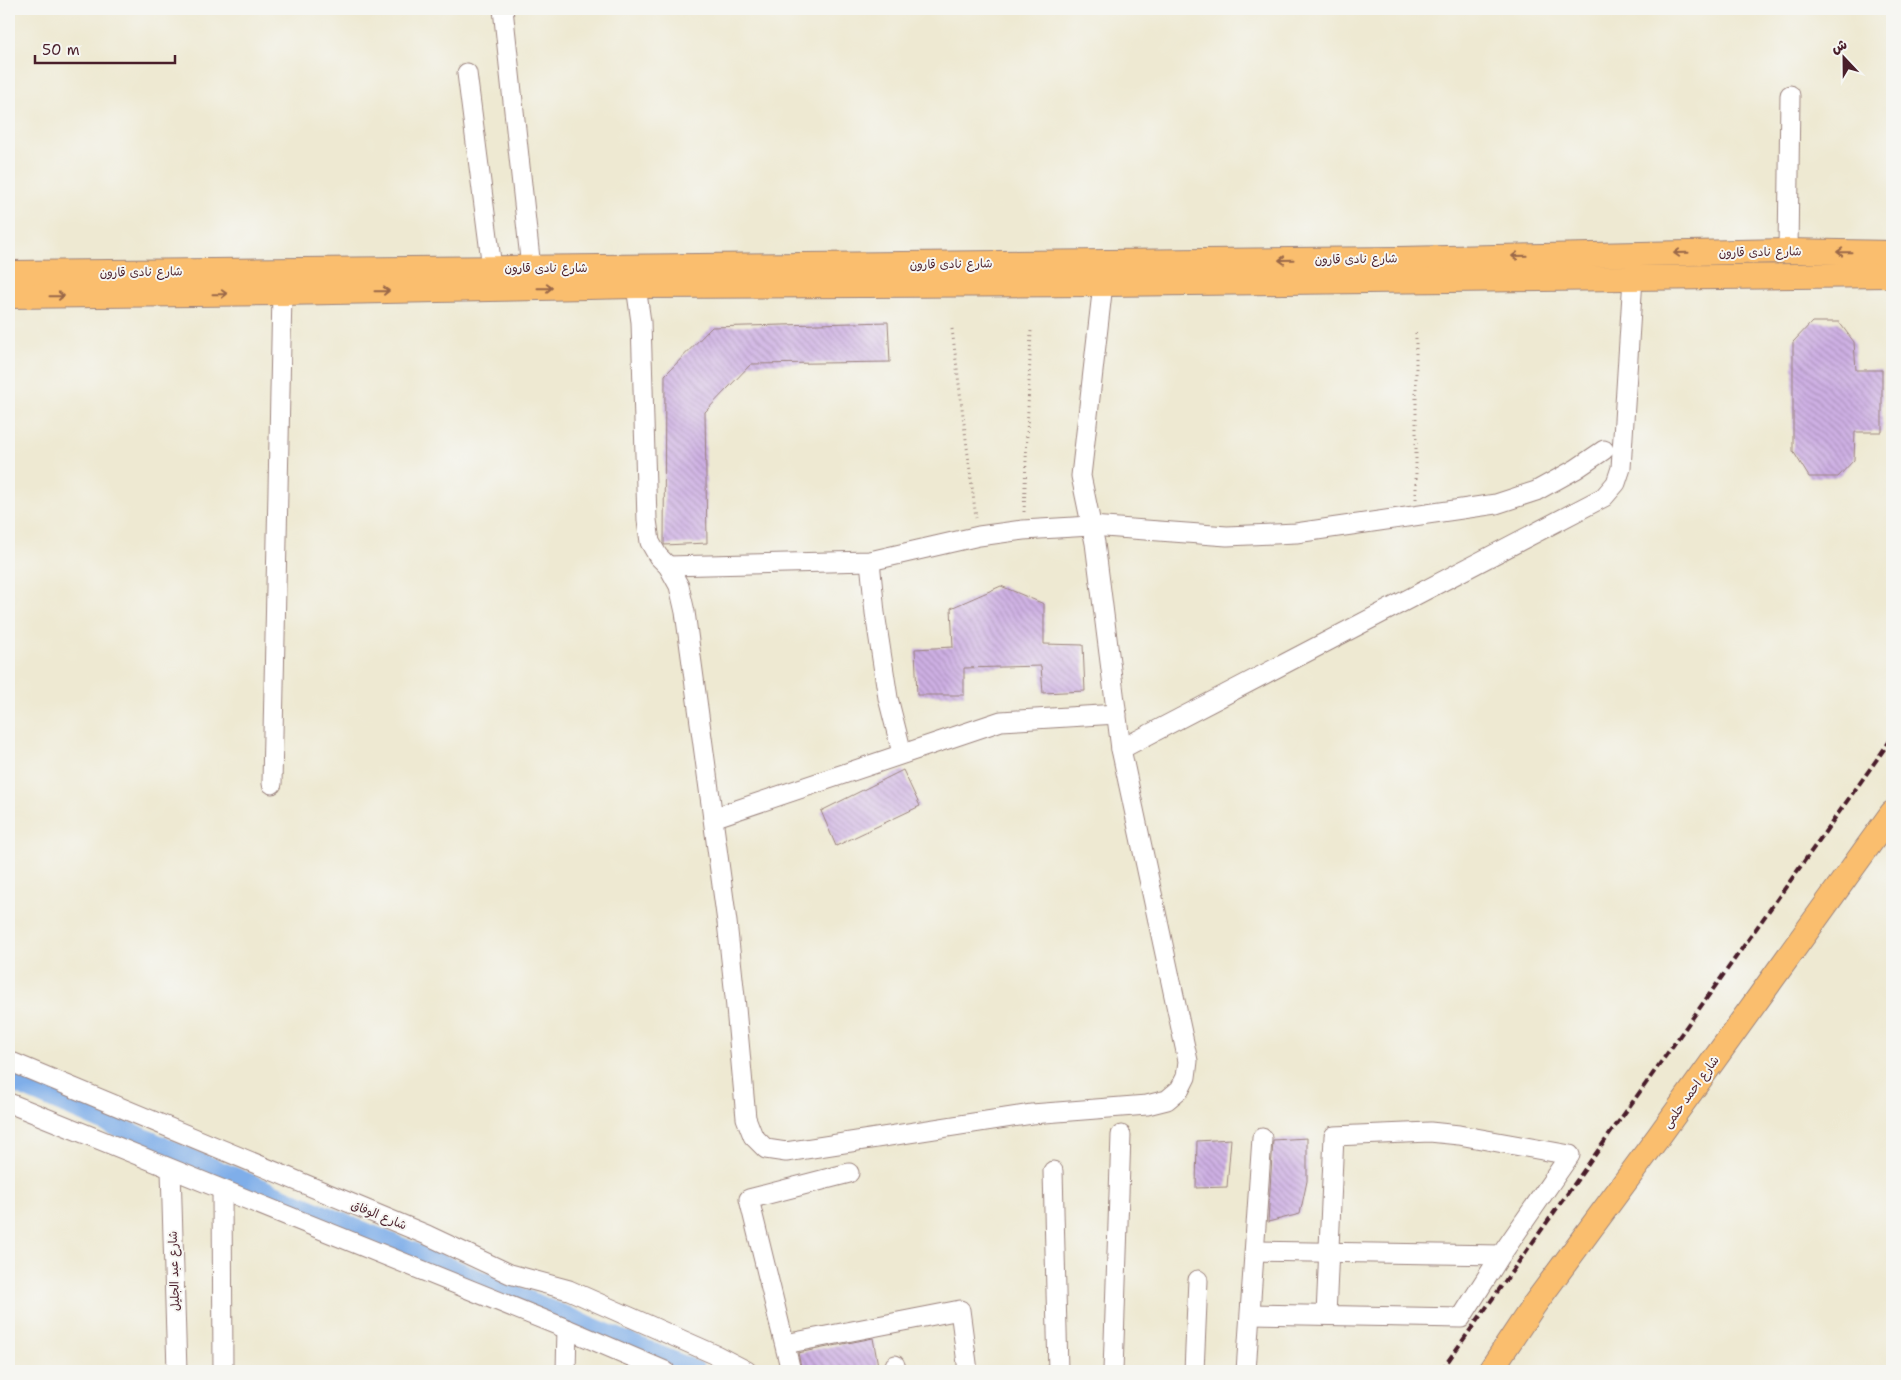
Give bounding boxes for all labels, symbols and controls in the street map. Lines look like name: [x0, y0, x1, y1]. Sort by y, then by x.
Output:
scale bar: [35, 32, 175, 64]
north arrow: [1818, 32, 1868, 82]
text: ش: [1829, 35, 1850, 57]
text: 50 m: [42, 40, 80, 60]
street label: شارع نادى قارون: [1718, 243, 1802, 262]
one-way arrow: [1836, 247, 1852, 257]
one-way arrow: [1673, 248, 1690, 258]
street label: شارع نادى قارون: [1314, 250, 1398, 269]
one-way arrow: [1511, 251, 1527, 261]
street label: شارع نادى قارون: [909, 255, 993, 274]
one-way arrow: [1278, 255, 1294, 265]
street label: شارع نادى قارون: [505, 260, 587, 277]
street label: شارع نادى قارون: [99, 263, 183, 282]
one-way arrow: [536, 283, 553, 293]
one-way arrow: [374, 286, 390, 296]
one-way arrow: [212, 289, 228, 299]
one-way arrow: [49, 291, 65, 301]
street label: شارع احمد حلمى: [1659, 1053, 1724, 1132]
street label: شارع الوفاق: [348, 1197, 409, 1234]
street label: شارع عبد الجليل: [165, 1231, 184, 1311]

